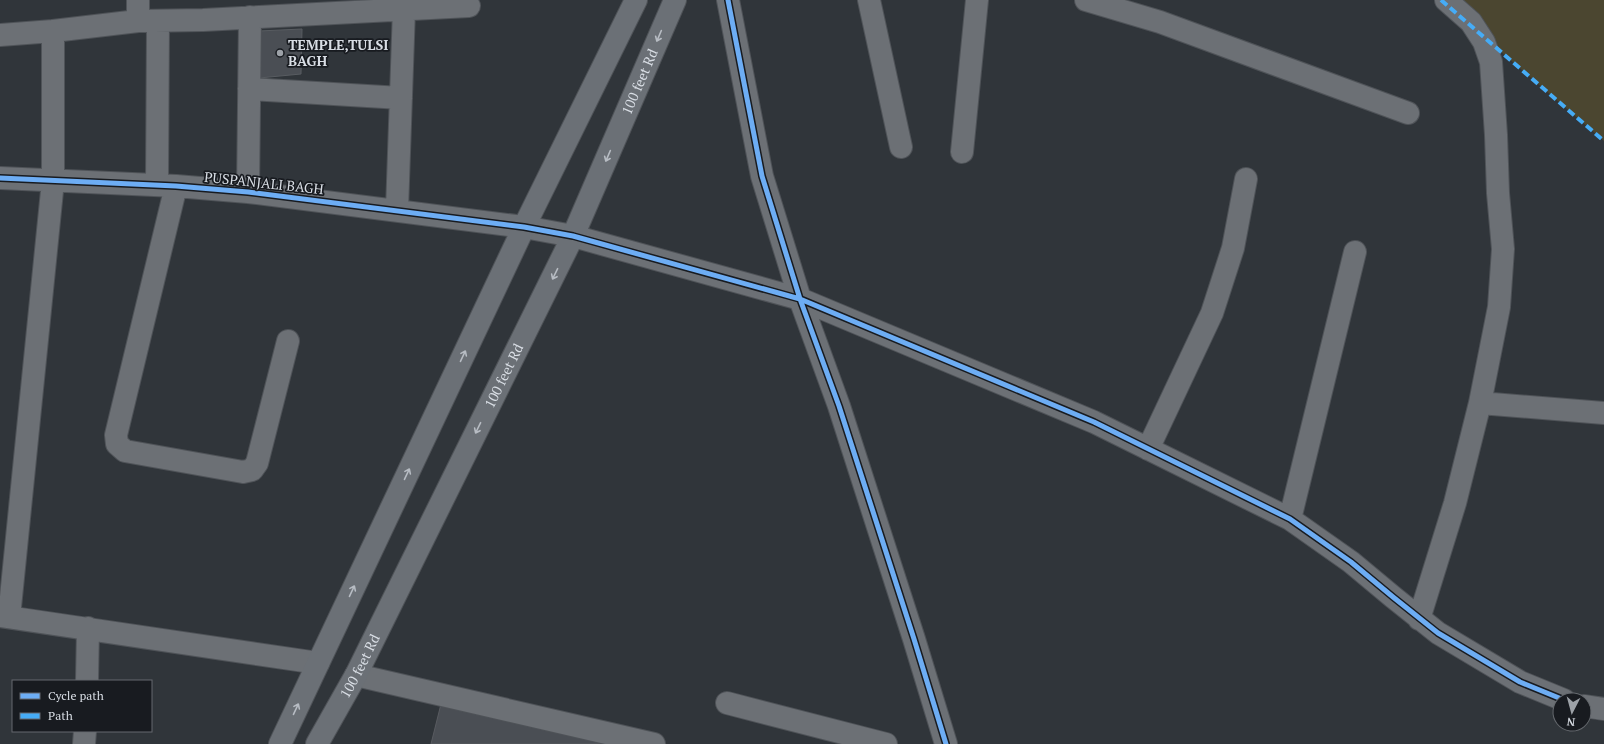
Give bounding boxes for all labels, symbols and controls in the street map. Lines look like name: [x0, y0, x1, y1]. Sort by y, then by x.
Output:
one-way arrow: [655, 29, 663, 41]
place label: TEMPLE,TULSI BAGH: [288, 35, 388, 70]
street label: 100 feet Rd: [617, 46, 662, 117]
marker: TEMPLE,TULSI BAGH: [275, 48, 285, 58]
one-way arrow: [604, 149, 612, 161]
street label: PUSPANJALI BAGH: [203, 167, 325, 198]
one-way arrow: [550, 268, 558, 280]
street label: 100 feet Rd: [479, 340, 528, 411]
one-way arrow: [460, 350, 467, 362]
one-way arrow: [474, 422, 482, 434]
one-way arrow: [404, 468, 411, 480]
one-way arrow: [349, 586, 356, 598]
street label: 100 feet Rd: [335, 630, 384, 701]
legend: [12, 680, 152, 732]
text: Cycle path: [48, 688, 104, 703]
north arrow: [1552, 692, 1592, 732]
one-way arrow: [293, 703, 300, 715]
text: Path: [48, 708, 73, 723]
text: N: [1565, 714, 1576, 729]

